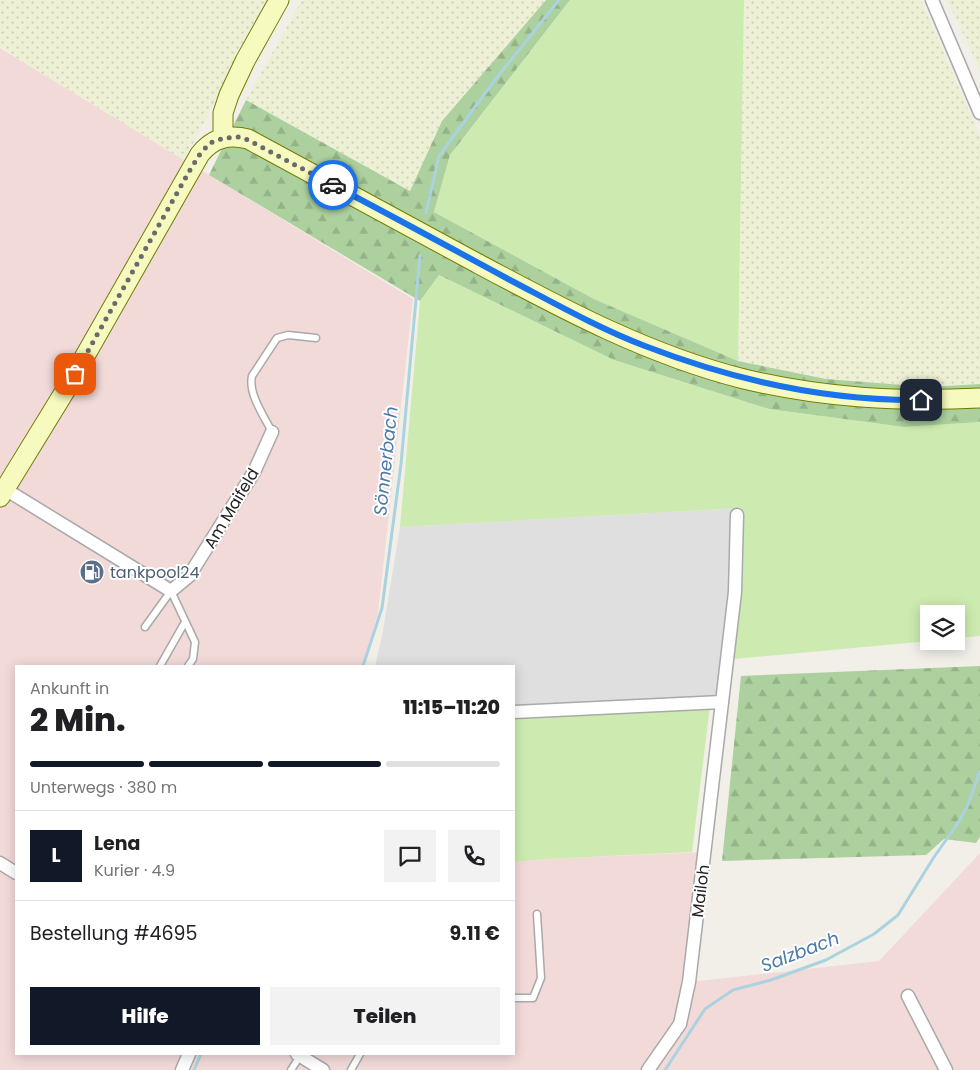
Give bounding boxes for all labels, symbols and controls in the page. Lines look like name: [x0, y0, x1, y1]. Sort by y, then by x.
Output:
courier: [308, 160, 358, 210]
icon: car: [319, 171, 347, 199]
pin: [54, 353, 96, 395]
icon: bag: [61, 360, 89, 388]
pin: [900, 379, 942, 421]
icon: home: [907, 386, 935, 414]
water label: Sönnerbach: [367, 405, 404, 517]
street label: Am Maifeld: [198, 464, 264, 553]
fuel station icon: tankpool24: [79, 559, 105, 585]
place label: tankpool24: [110, 561, 200, 584]
map controls: [920, 605, 965, 650]
button: layers: [920, 605, 965, 650]
text: Ankunft in: [30, 677, 109, 700]
text: 11:15–11:20: [403, 694, 500, 721]
text: 2 Min.: [30, 697, 126, 742]
text: Unterwegs · 380 m: [30, 776, 177, 799]
text: Lena: [94, 830, 140, 857]
button: chat: [384, 830, 436, 882]
button: phone: [448, 830, 500, 882]
text: L: [51, 842, 61, 869]
text: Kurier · 4.9: [94, 859, 175, 882]
street label: Mailoh: [686, 863, 715, 919]
text: Bestellung #4695: [30, 920, 198, 947]
text: 9.11 €: [450, 920, 500, 947]
water label: Salzbach: [757, 925, 843, 978]
button: Hilfe: [30, 987, 260, 1045]
button: Teilen: [270, 987, 500, 1045]

